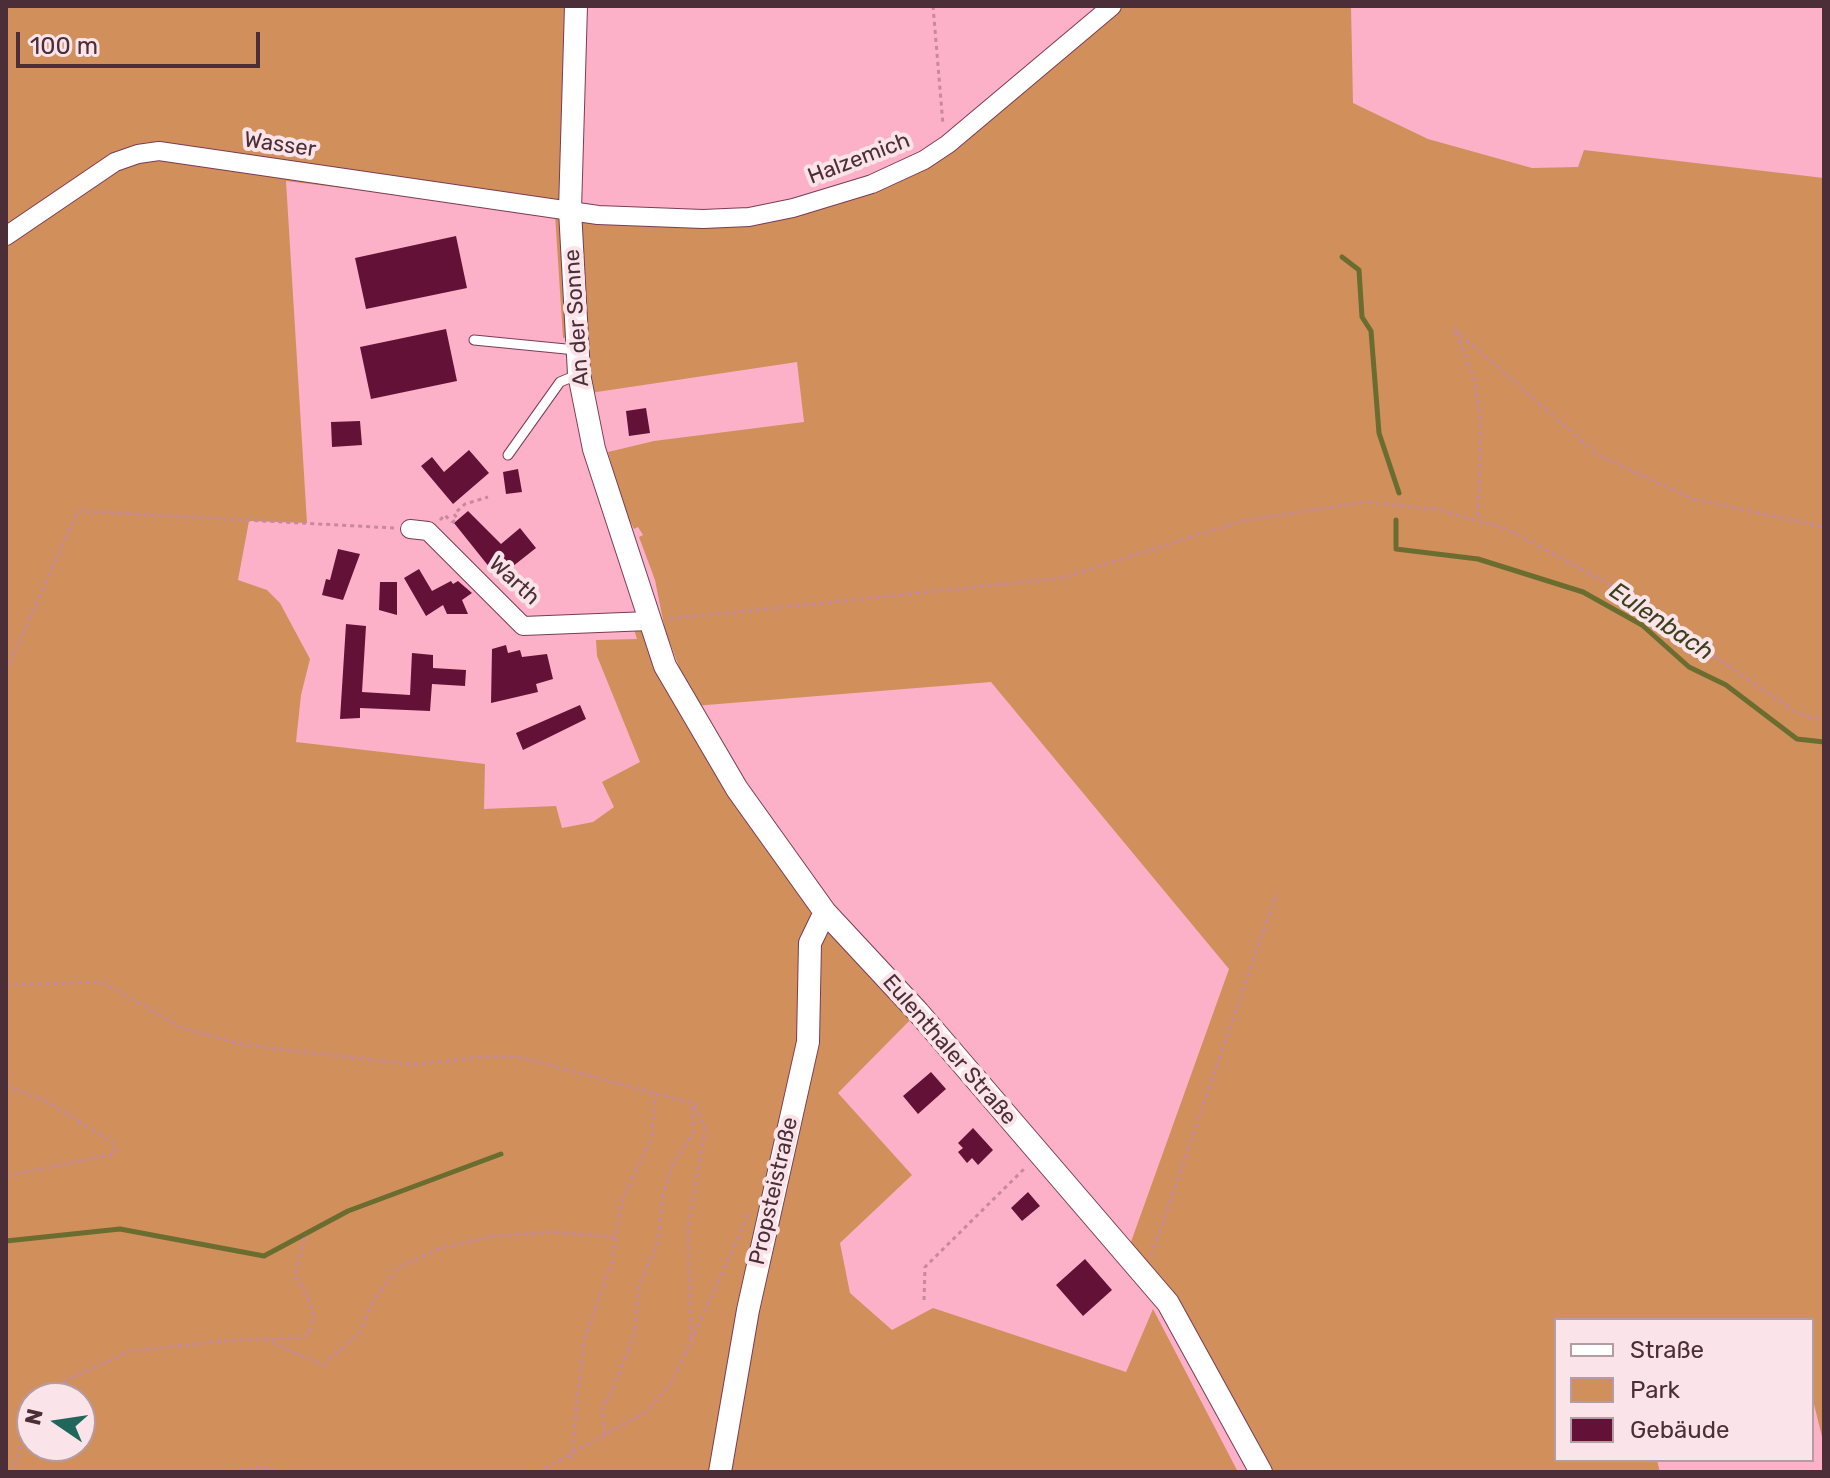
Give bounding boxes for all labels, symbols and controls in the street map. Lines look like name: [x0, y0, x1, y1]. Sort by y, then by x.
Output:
scale bar: [20, 16, 264, 66]
text: 100 m: [30, 32, 98, 60]
street label: Wasser: [242, 127, 318, 163]
street label: Halzemich: [804, 128, 914, 190]
street label: An der Sonne: [559, 248, 595, 388]
street label: Warth: [483, 551, 545, 611]
water label: Eulenbach: [1604, 577, 1718, 667]
street label: Eulenthaler Straße: [876, 969, 1022, 1131]
street label: Propsteistraße: [744, 1115, 804, 1267]
legend: [1554, 1318, 1814, 1462]
text: Straße: [1630, 1336, 1704, 1364]
text: Park: [1630, 1376, 1680, 1404]
north arrow: [16, 1382, 96, 1462]
text: N: [19, 1406, 49, 1428]
text: Gebäude: [1630, 1416, 1729, 1444]

